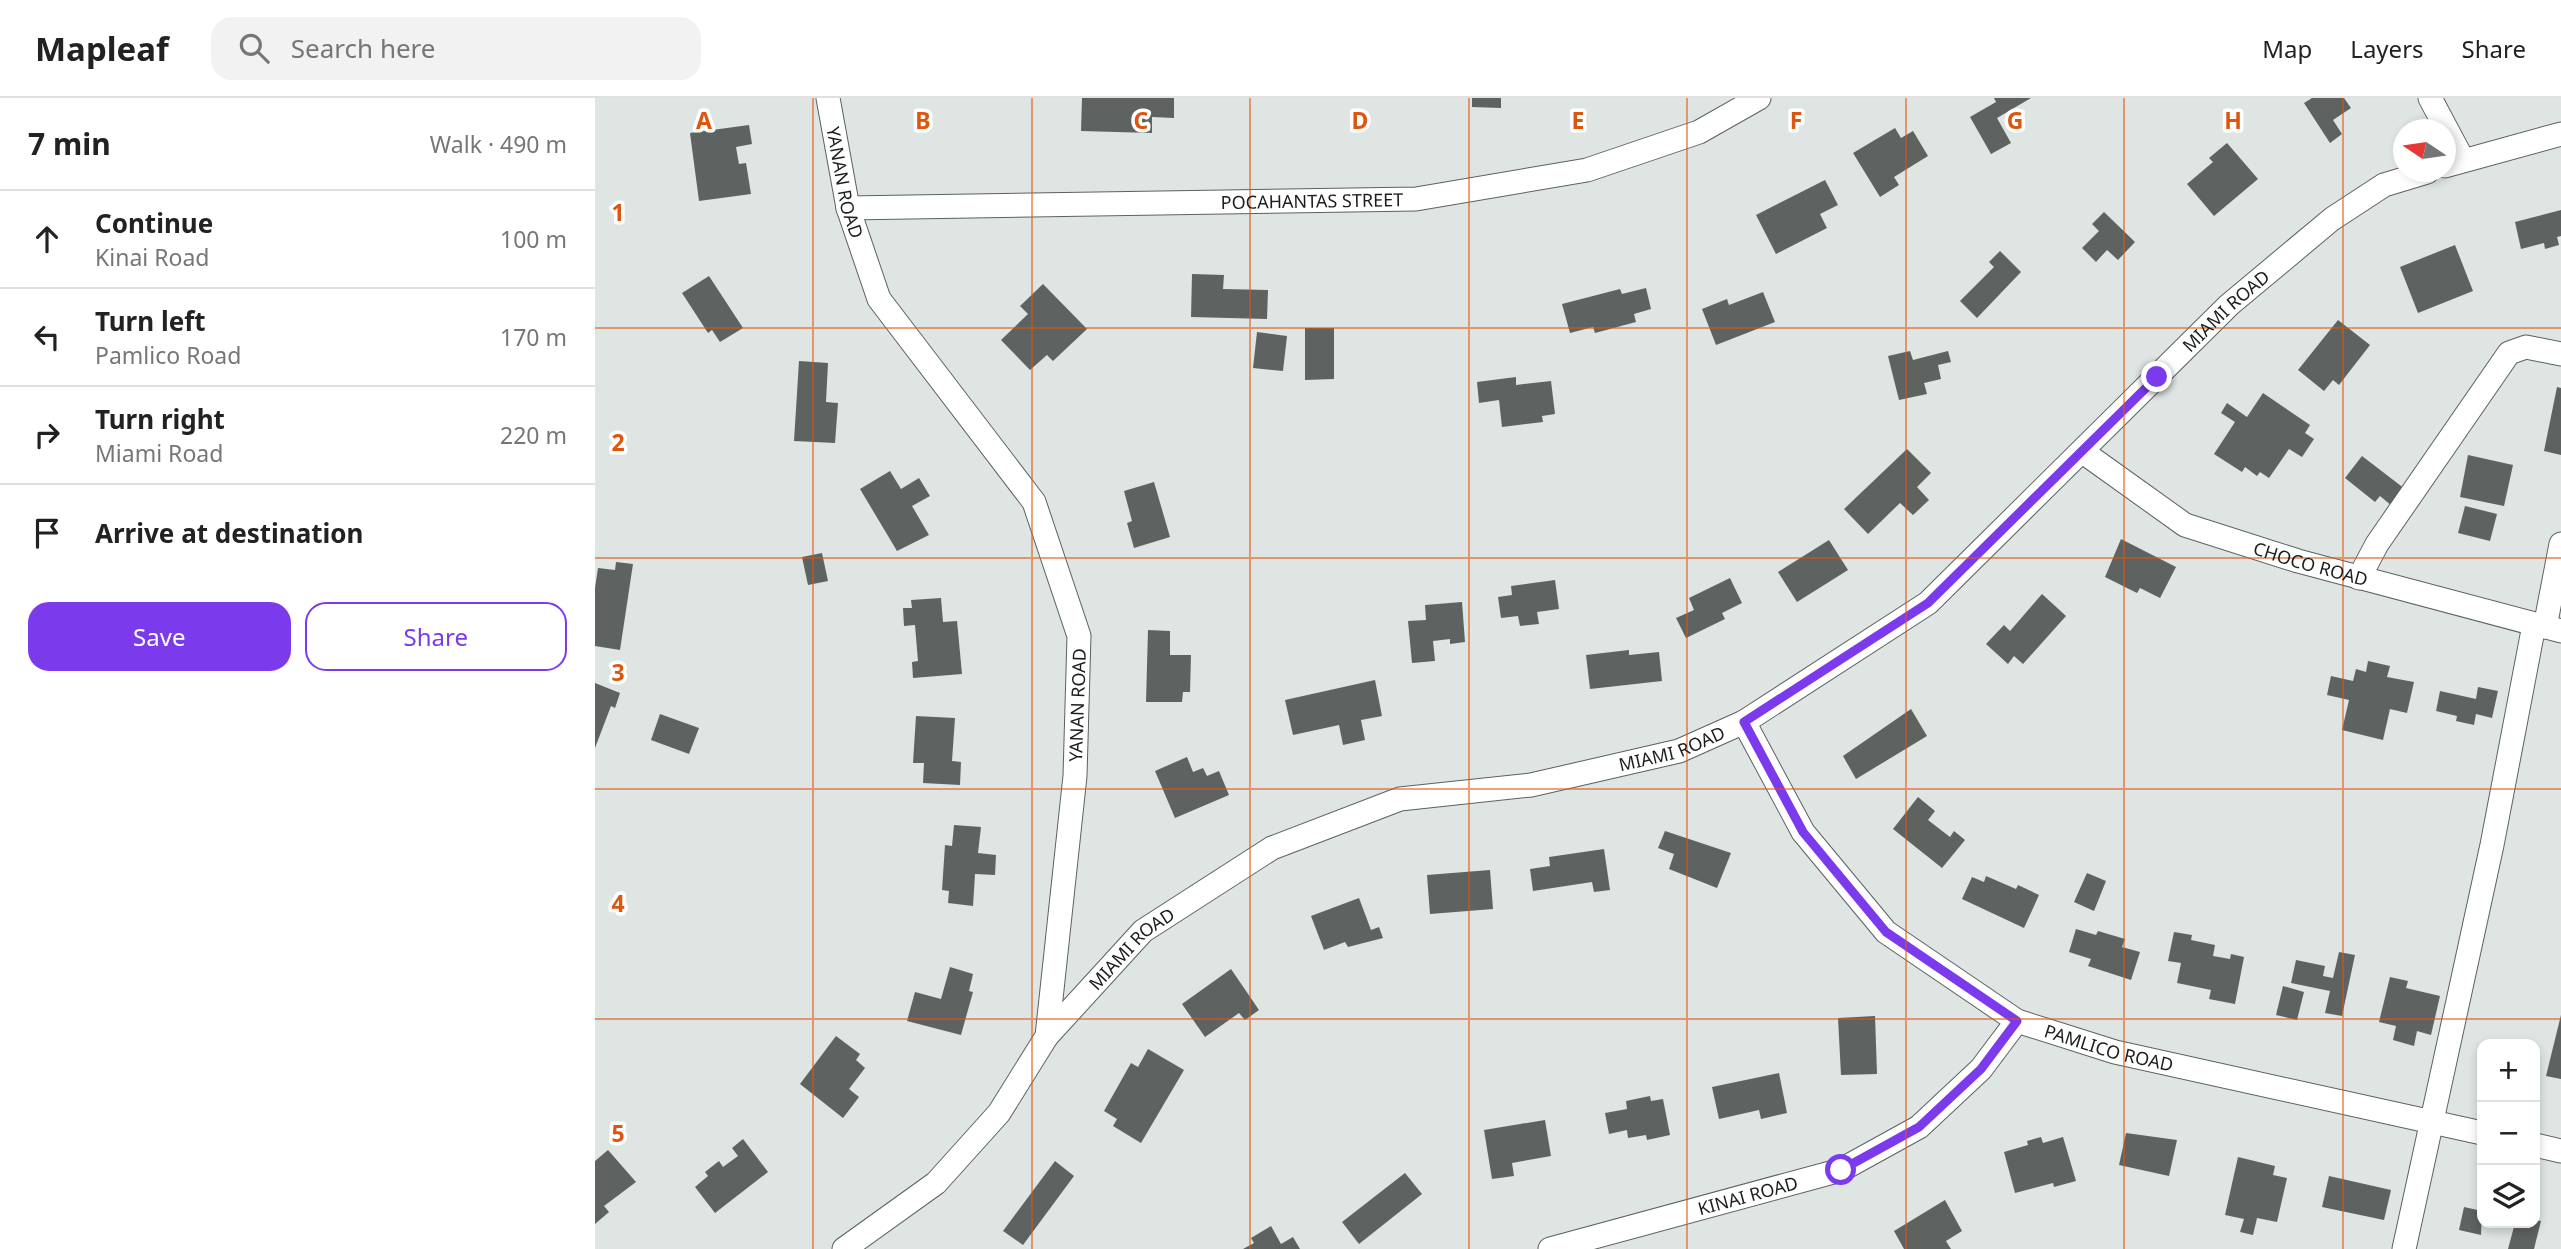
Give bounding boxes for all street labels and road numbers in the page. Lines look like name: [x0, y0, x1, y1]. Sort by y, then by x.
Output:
street label: YANAN ROAD: [821, 125, 869, 241]
street label: POCAHANTAS STREET: [1221, 187, 1403, 214]
street label: MIAMI ROAD: [2177, 264, 2274, 357]
street label: CHOCO ROAD: [2250, 536, 2371, 591]
street label: YANAN ROAD: [1063, 648, 1091, 762]
street label: MIAMI ROAD: [1616, 720, 1729, 776]
street label: MIAMI ROAD: [1083, 902, 1179, 995]
street label: PAMLICO ROAD: [2041, 1018, 2176, 1077]
street label: KINAI ROAD: [1695, 1170, 1801, 1220]

